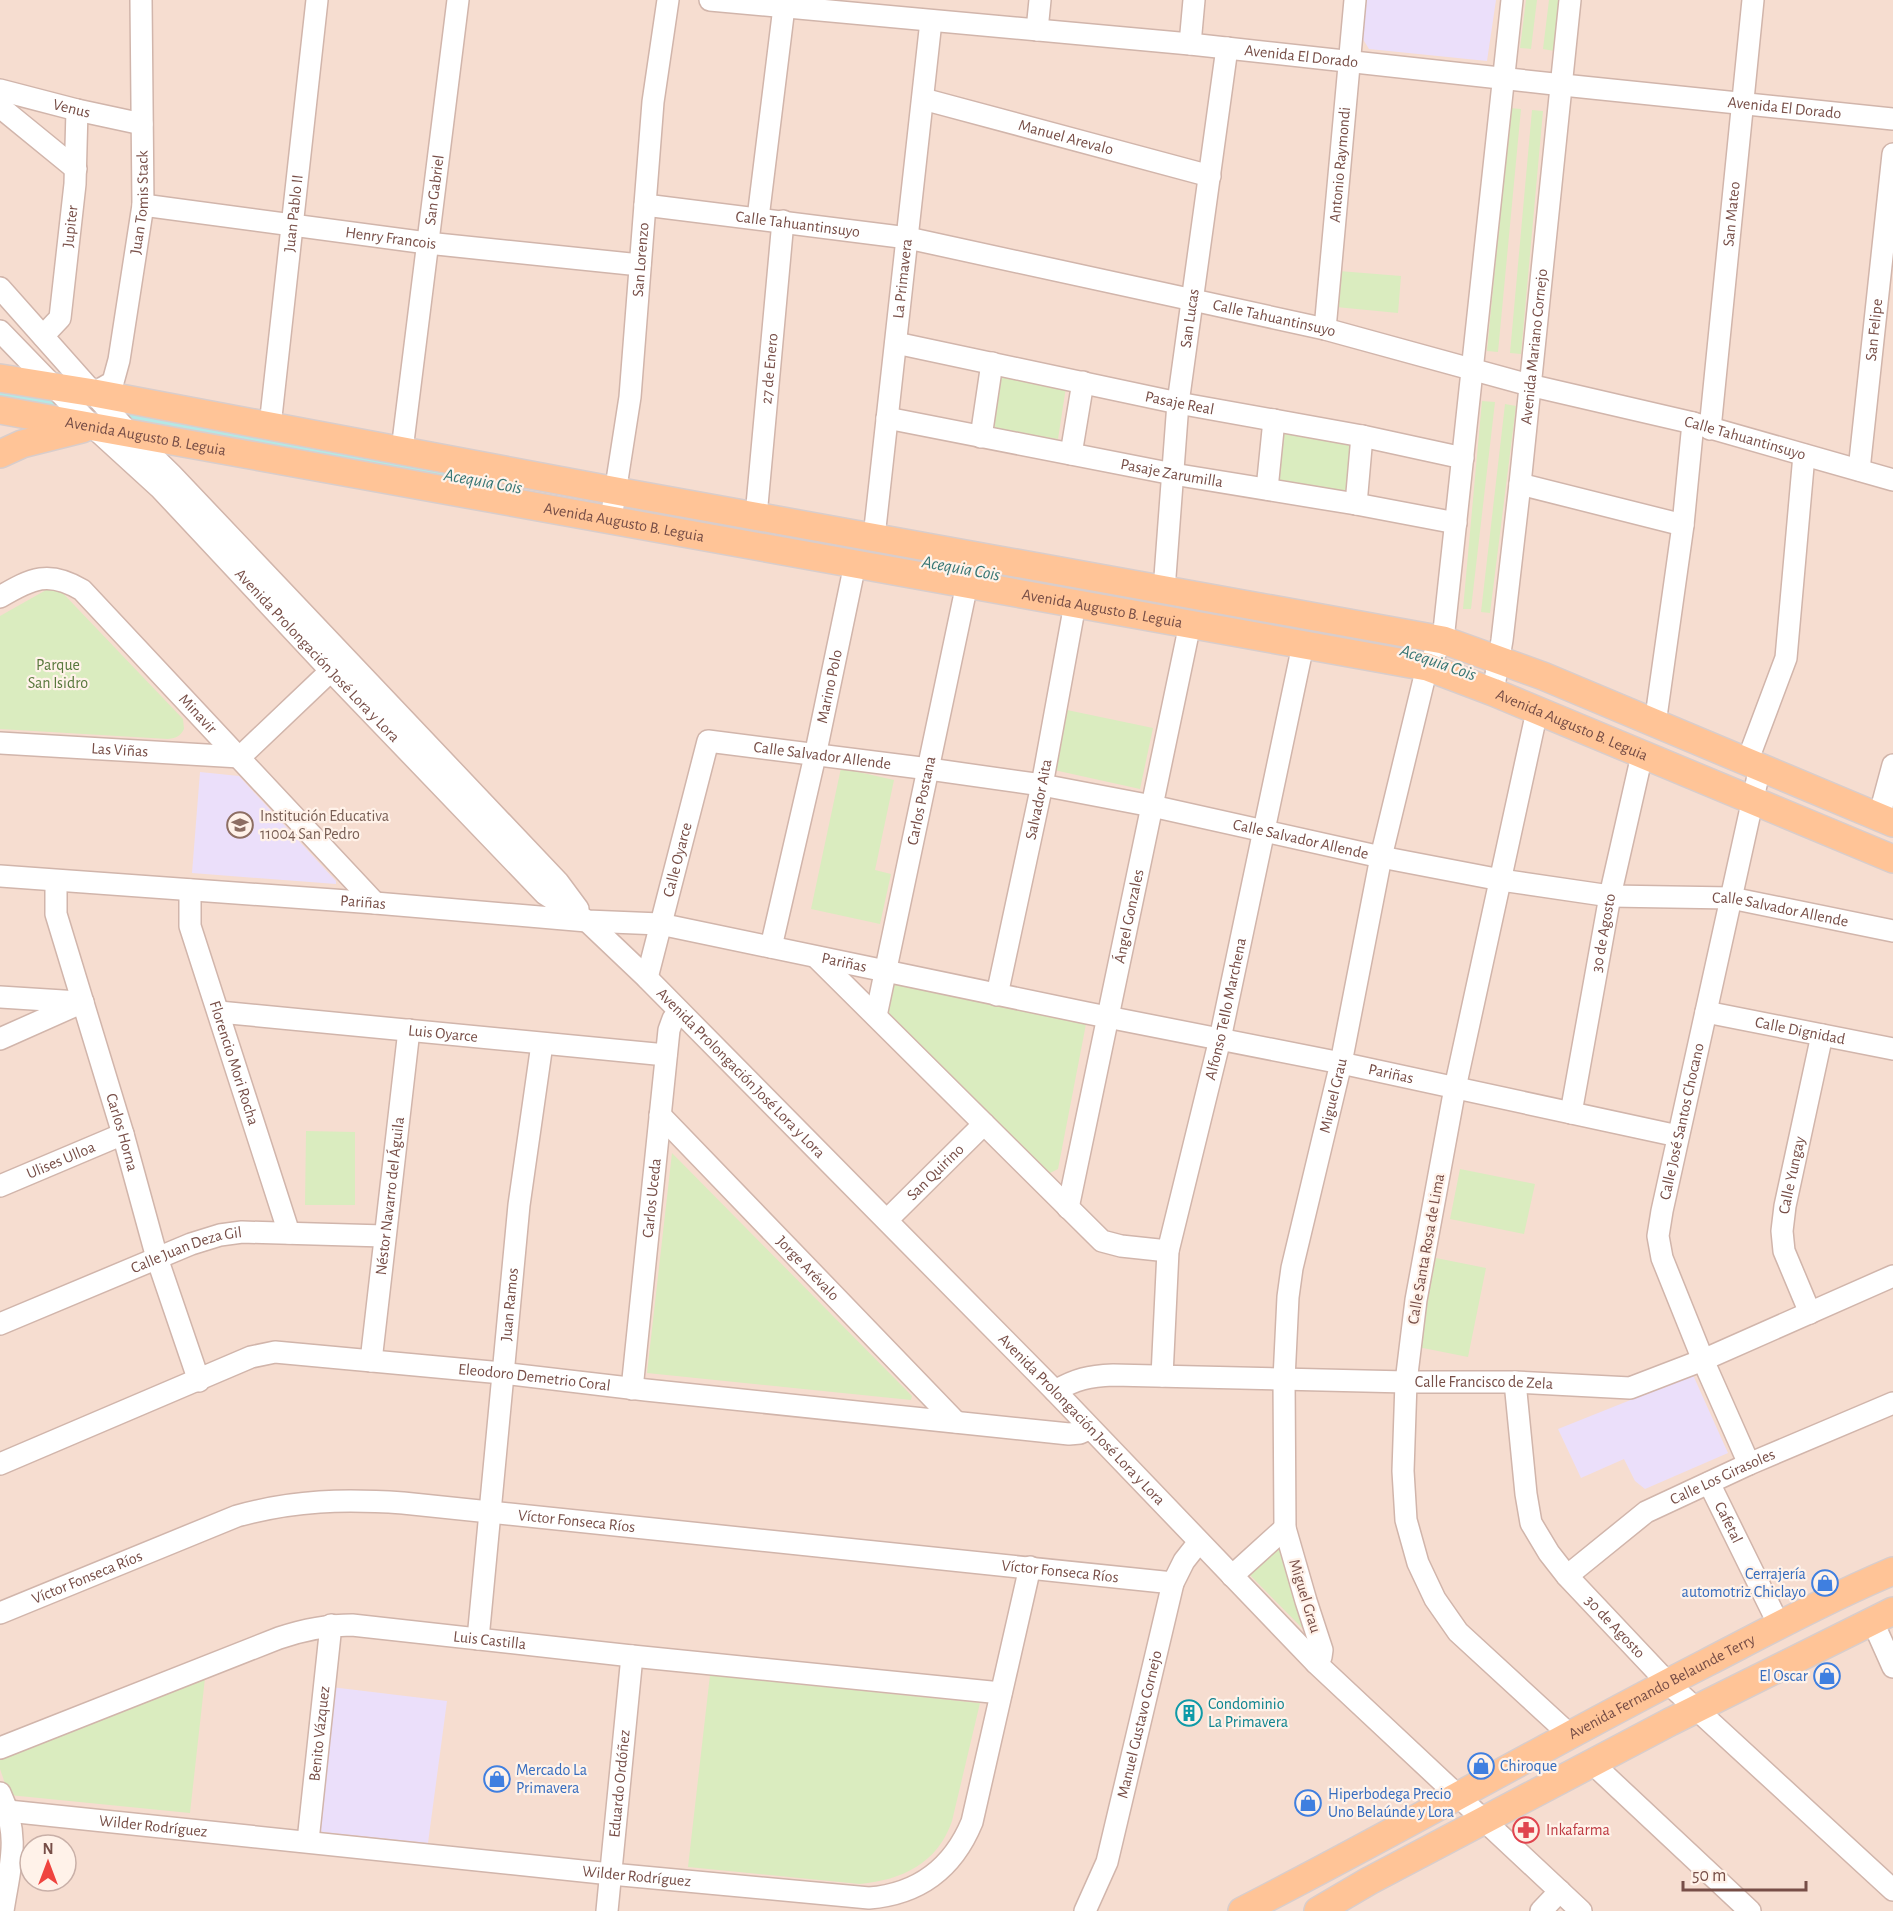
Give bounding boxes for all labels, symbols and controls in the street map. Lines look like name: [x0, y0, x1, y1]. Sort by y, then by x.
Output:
street label: Avenida El Dorado: [1244, 42, 1359, 70]
street label: Avenida El Dorado: [1727, 94, 1842, 122]
street label: Venus: [51, 96, 92, 121]
street label: Antonio Raymondi: [1327, 106, 1353, 223]
street label: Manuel Arevalo: [1017, 117, 1115, 158]
street label: Juan Tomis Stack: [127, 150, 151, 255]
street label: San Gabriel: [422, 154, 447, 226]
street label: Juan Pablo II: [281, 174, 306, 253]
street label: San Mateo: [1720, 181, 1743, 247]
street label: Jupiter: [60, 204, 81, 248]
street label: Calle Tahuantinsuyo: [735, 208, 861, 240]
street label: San Lorenzo: [630, 222, 652, 298]
street label: Henry Francois: [344, 224, 437, 252]
street label: La Primavera: [890, 238, 915, 319]
street label: Avenida Mariano Cornejo: [1518, 268, 1550, 425]
street label: San Lucas: [1178, 288, 1202, 349]
street label: Calle Tahuantinsuyo: [1211, 297, 1338, 340]
street label: San Felipe: [1863, 298, 1885, 362]
street label: 27 de Enero: [758, 332, 781, 405]
street label: Pasaje Real: [1144, 388, 1216, 417]
street label: Calle Tahuantinsuyo: [1683, 413, 1808, 463]
street label: Avenida Augusto B. Leguia: [64, 414, 227, 459]
street label: Pasaje Zarumilla: [1119, 456, 1224, 490]
water label: Acequia Cois: [442, 466, 524, 498]
street label: Avenida Augusto B. Leguia: [542, 500, 706, 545]
water label: Acequia Cois: [920, 553, 1002, 585]
street label: Avenida Prolongación José Lora y Lora: [232, 566, 403, 745]
street label: Avenida Augusto B. Leguia: [1021, 586, 1184, 631]
water label: Acequia Cois: [1397, 641, 1479, 684]
street label: Marino Polo: [814, 648, 845, 725]
park label: Parque San Isidro: [28, 657, 88, 691]
street label: Avenida Augusto B. Leguia: [1494, 686, 1650, 764]
street label: Minavir: [176, 691, 221, 737]
street label: Calle Salvador Allende: [753, 739, 892, 772]
street label: Las Viñas: [91, 740, 149, 760]
street label: Carlos Postana: [904, 755, 939, 847]
street label: Salvador Aita: [1022, 758, 1055, 841]
place label: Institución Educativa 11004 San Pedro: [260, 808, 389, 842]
school or university icon: Institución Educativa 11004 San Pedro: [225, 810, 255, 840]
street label: Calle Salvador Allende: [1231, 816, 1370, 862]
street label: Calle Oyarce: [660, 821, 695, 899]
street label: Ángel Gonzales: [1109, 868, 1147, 965]
street label: Calle Salvador Allende: [1712, 890, 1850, 930]
street label: 30 de Agosto: [1588, 892, 1618, 973]
street label: Pariñas: [340, 893, 387, 912]
street label: Alfonso Tello Marchena: [1202, 936, 1249, 1082]
street label: Pariñas: [820, 950, 868, 975]
street label: Avenida Prolongación José Lora y Lora: [654, 985, 828, 1161]
street label: Florencio Mori Rocha: [207, 999, 262, 1127]
street label: Calle Dignidad: [1754, 1014, 1847, 1047]
street label: Luis Oyarce: [407, 1022, 479, 1045]
street label: Calle José Santos Chocano: [1657, 1041, 1707, 1201]
street label: Miguel Grau: [1317, 1057, 1350, 1135]
street label: Pariñas: [1367, 1061, 1415, 1087]
street label: Carlos Horna: [103, 1091, 141, 1173]
street label: Néstor Navarro del Águila: [373, 1116, 407, 1276]
street label: Calle Yungay: [1776, 1135, 1809, 1215]
street label: Ulises Ulloa: [24, 1139, 97, 1182]
street label: San Quirino: [904, 1141, 967, 1203]
street label: Carlos Uceda: [640, 1157, 664, 1239]
street label: Calle Santa Rosa de Lima: [1405, 1172, 1447, 1326]
street label: Calle Juan Deza Gil: [129, 1224, 243, 1276]
street label: Jorge Arévalo: [773, 1233, 842, 1304]
street label: Juan Ramos: [498, 1267, 521, 1342]
street label: Avenida Prolongación José Lora y Lora: [995, 1331, 1168, 1508]
street label: Eleodoro Demetrio Coral: [457, 1361, 611, 1394]
street label: Calle Francisco de Zela: [1415, 1374, 1554, 1392]
street label: Calle Los Girasoles: [1668, 1446, 1777, 1508]
street label: Cafetal: [1712, 1499, 1745, 1546]
street label: Víctor Fonseca Ríos: [517, 1507, 636, 1535]
street label: Víctor Fonseca Ríos: [29, 1548, 145, 1607]
street label: Víctor Fonseca Ríos: [1001, 1557, 1119, 1585]
street label: Miguel Grau: [1286, 1557, 1324, 1635]
place label: Cerrajería automotriz Chiclayo: [1682, 1566, 1806, 1601]
shop icon: Cerrajería automotriz Chiclayo: [1810, 1568, 1840, 1598]
street label: 30 de Agosto: [1582, 1592, 1648, 1661]
street label: Luis Castilla: [453, 1628, 527, 1652]
street label: Avenida Fernando Belaunde Terry: [1566, 1631, 1758, 1742]
street label: Manuel Gustavo Cornejo: [1114, 1649, 1165, 1800]
shop icon: El Oscar: [1812, 1661, 1842, 1691]
place label: El Oscar: [1759, 1668, 1809, 1684]
street label: Benito Vázquez: [306, 1685, 332, 1782]
place label: Condominio La Primavera: [1208, 1696, 1288, 1730]
building icon: Condominio La Primavera: [1174, 1698, 1204, 1728]
street label: Eduardo Ordóñez: [606, 1728, 633, 1838]
shop icon: Chiroque: [1466, 1751, 1496, 1781]
place label: Chiroque: [1500, 1758, 1557, 1774]
place label: Mercado La Primavera: [516, 1762, 587, 1796]
shop icon: Mercado La Primavera: [482, 1764, 512, 1794]
place label: Hiperbodega Precio Uno Belaúnde y Lora: [1328, 1786, 1454, 1821]
shop icon: Hiperbodega Precio Uno Belaúnde y Lora: [1293, 1788, 1323, 1818]
street label: Wilder Rodríguez: [98, 1813, 209, 1840]
pharmacy icon: Inkafarma: [1511, 1815, 1541, 1845]
place label: Inkafarma: [1546, 1822, 1610, 1838]
north arrow: [18, 1833, 78, 1893]
text: N: [42, 1841, 54, 1857]
scale bar: [1683, 1854, 1806, 1892]
street label: Wilder Rodríguez: [582, 1863, 692, 1889]
text: 50 m: [1692, 1867, 1726, 1885]

